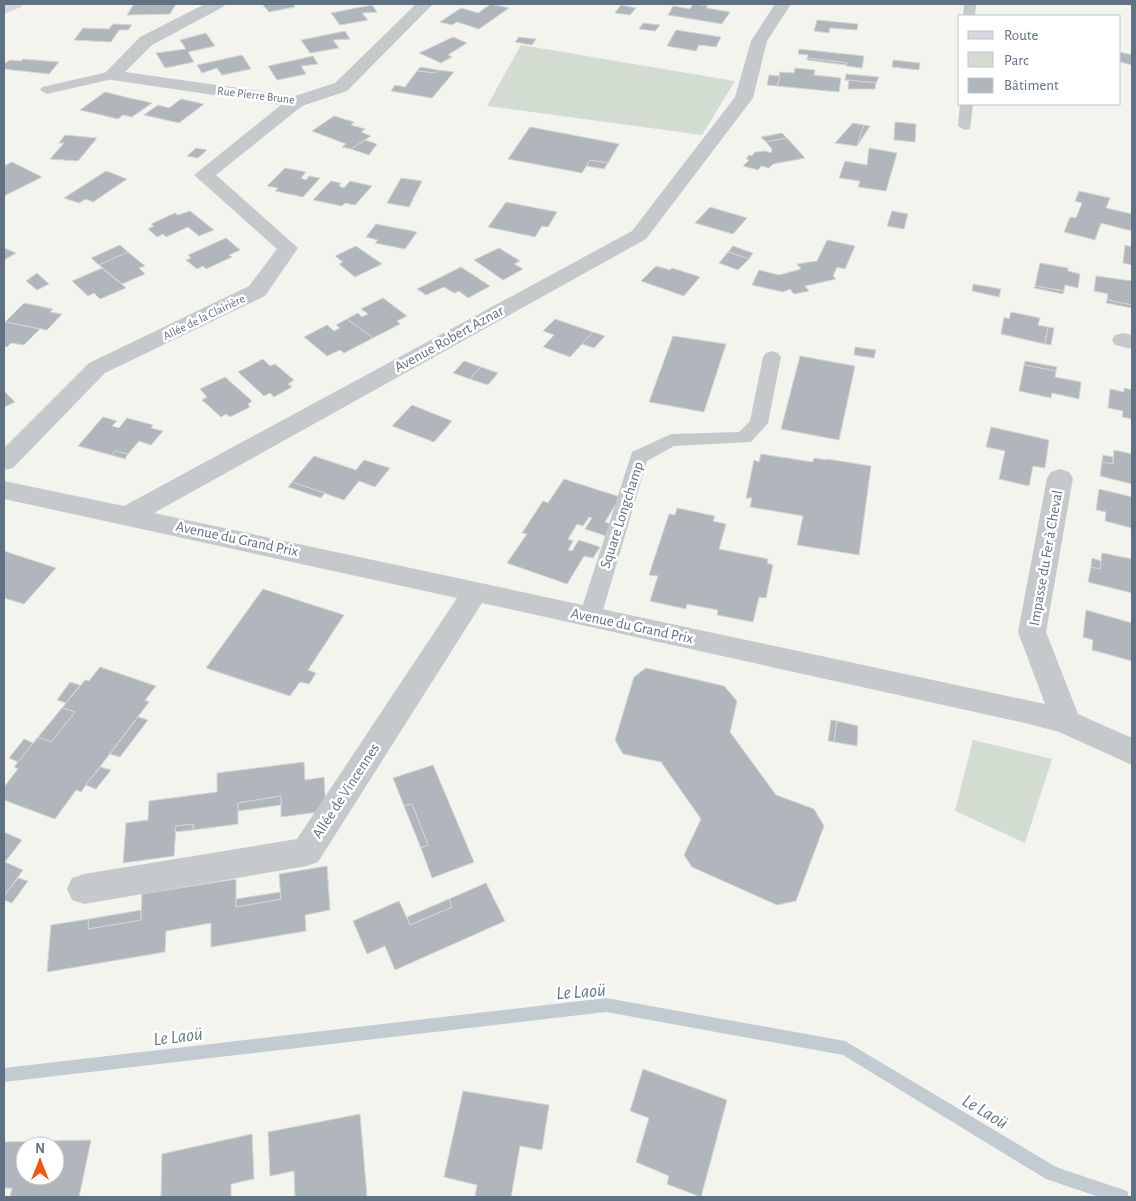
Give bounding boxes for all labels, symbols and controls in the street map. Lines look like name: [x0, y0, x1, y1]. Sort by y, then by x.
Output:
legend: [958, 15, 1121, 105]
text: Route: [1004, 28, 1038, 43]
text: Parc: [1004, 53, 1029, 68]
text: Bâtiment: [1004, 78, 1059, 93]
street label: Rue Pierre Brune: [217, 84, 295, 106]
street label: Allée de la Clairière: [161, 292, 247, 342]
street label: Avenue Robert Aznar: [392, 303, 506, 375]
street label: Square Longchamp: [598, 460, 646, 570]
street label: Impasse du Fer à Cheval: [1027, 489, 1065, 627]
street label: Avenue du Grand Prix: [174, 519, 300, 559]
street label: Avenue du Grand Prix: [569, 606, 695, 646]
street label: Allée de Vincennes: [310, 741, 382, 841]
water label: Le Laoü: [556, 981, 607, 1003]
water label: Le Laoü: [152, 1025, 204, 1049]
water label: Le Laoü: [959, 1091, 1011, 1133]
north arrow: [15, 1136, 65, 1186]
text: N: [35, 1142, 45, 1156]

